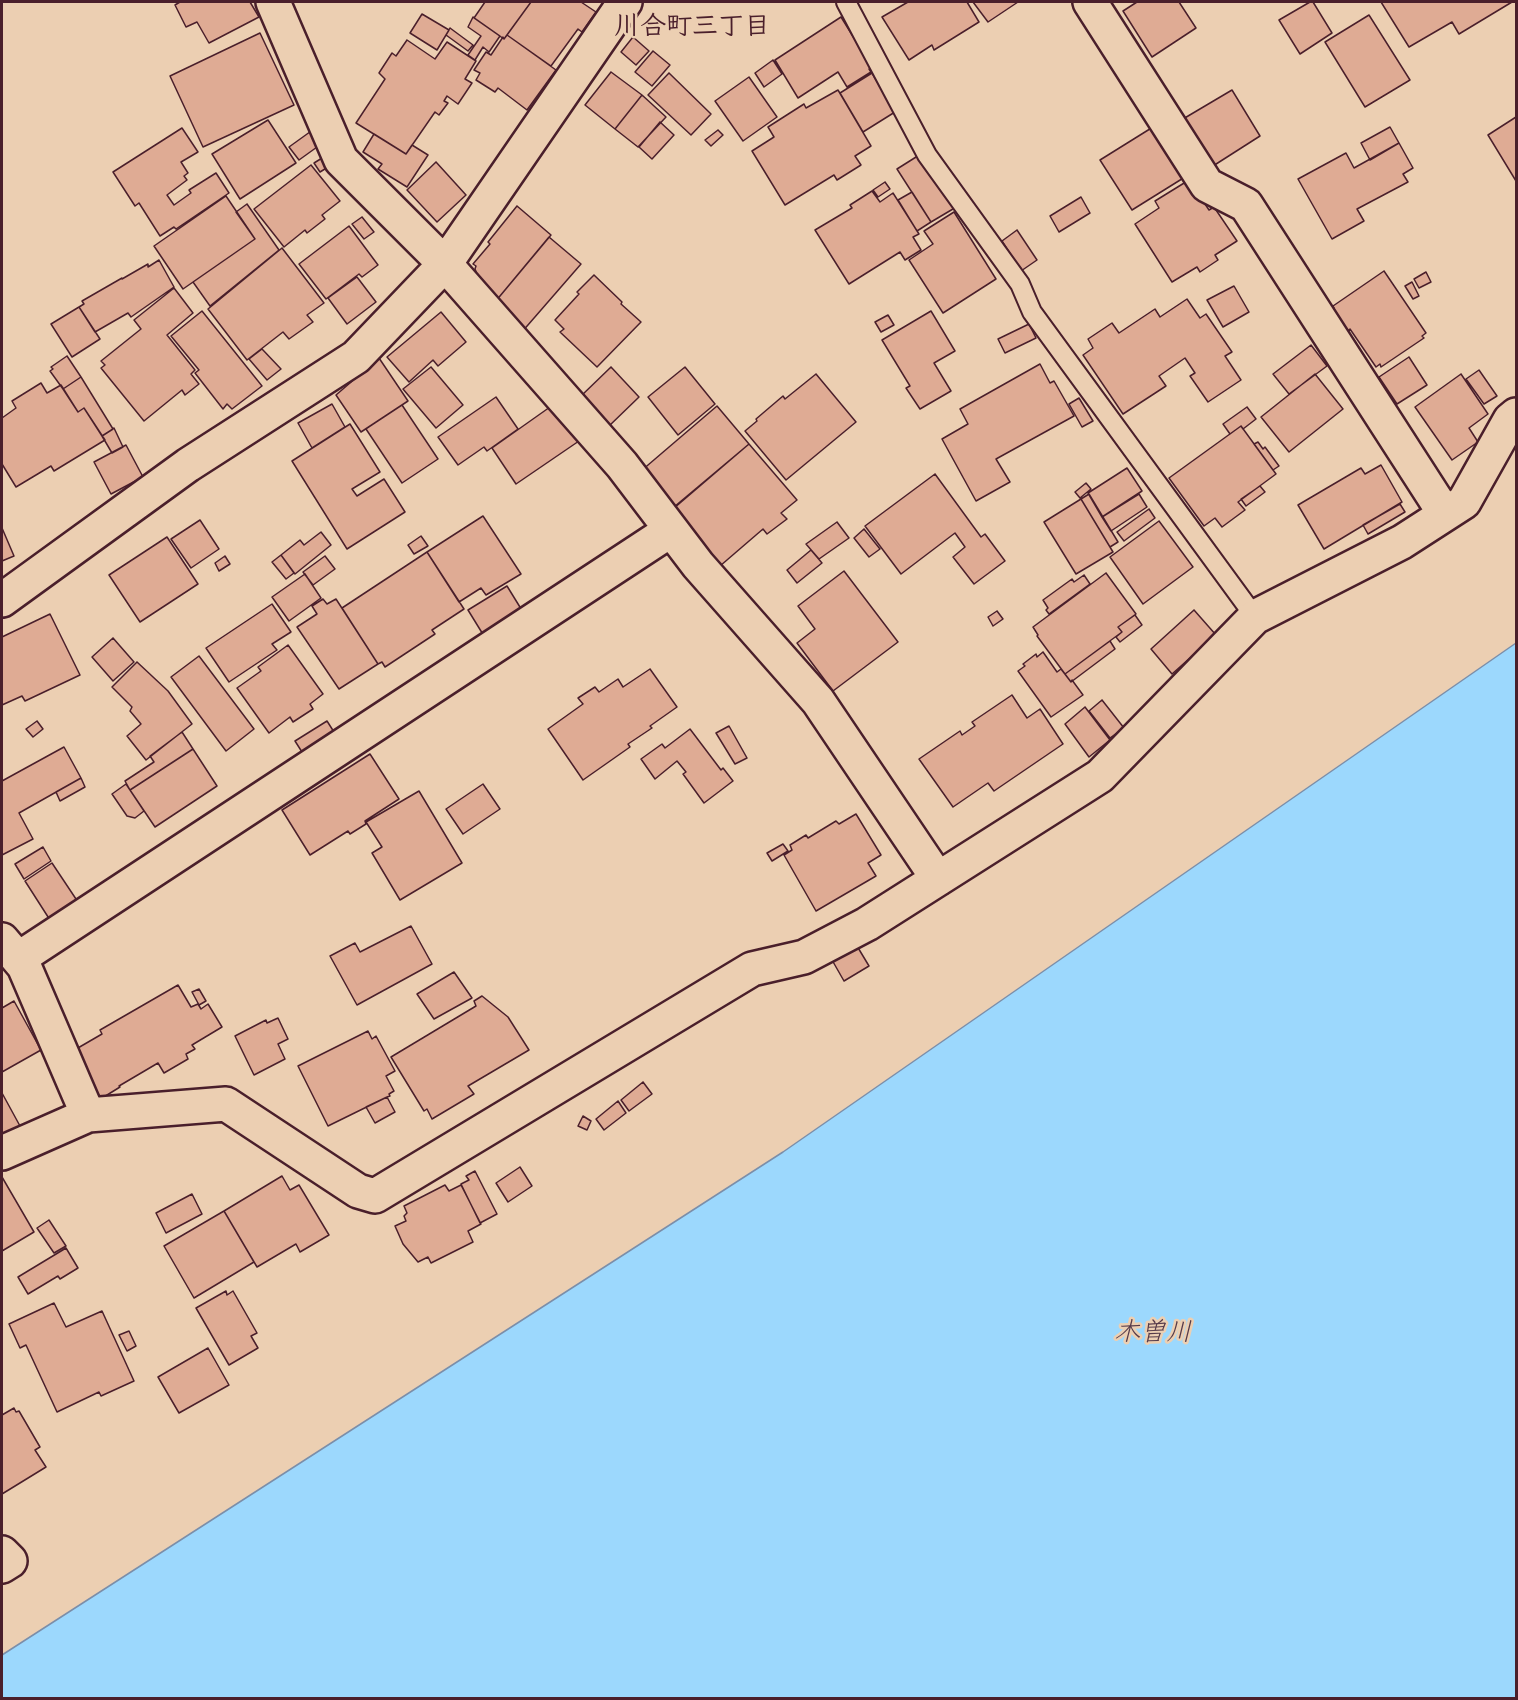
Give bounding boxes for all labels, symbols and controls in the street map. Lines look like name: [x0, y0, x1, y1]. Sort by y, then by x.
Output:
district label: 川合町三丁目: [614, 14, 770, 46]
water label: 木曽川: [1114, 1320, 1192, 1352]

